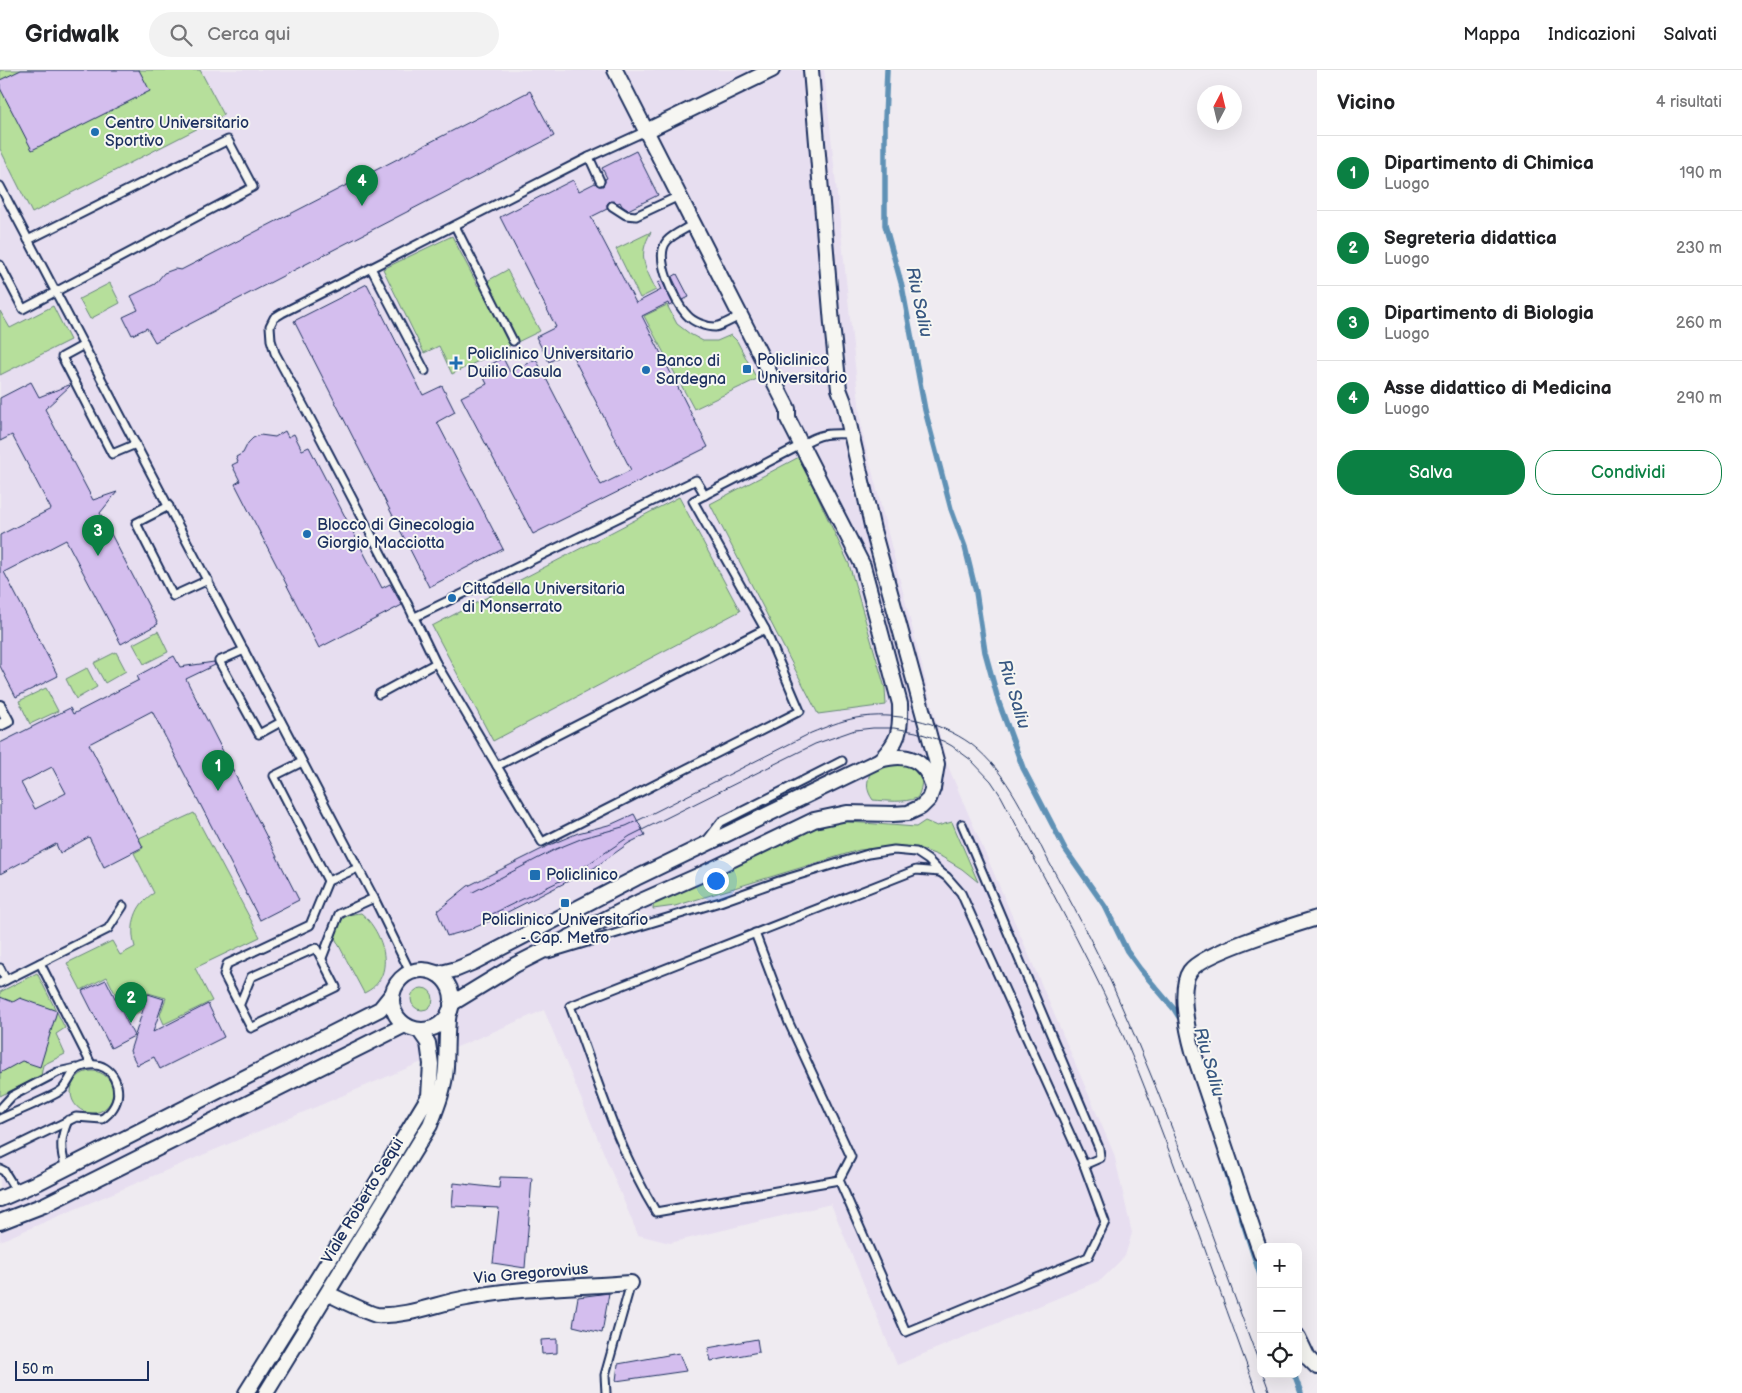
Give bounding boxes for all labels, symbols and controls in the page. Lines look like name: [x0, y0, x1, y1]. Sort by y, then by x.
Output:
search box: [149, 12, 499, 57]
text: Gridwalk: [25, 20, 119, 49]
icon: search: [167, 21, 195, 49]
text: Cerca qui: [207, 23, 291, 46]
text: Mappa: [1463, 24, 1520, 45]
text: Indicazioni: [1548, 24, 1636, 45]
text: Salvati: [1664, 24, 1717, 45]
north arrow: [1197, 85, 1242, 130]
text: Vicino: [1337, 90, 1395, 115]
text: 4 risultati: [1656, 93, 1722, 112]
place label: Centro Universitario Sportivo: [105, 114, 249, 151]
marker: Centro Universitario Sportivo: [89, 126, 101, 138]
text: Dipartimento di Chimica: [1384, 152, 1594, 175]
text: 1: [1350, 164, 1356, 183]
text: 190 m: [1680, 164, 1722, 183]
pin: 4: [346, 165, 378, 206]
text: Luogo: [1384, 175, 1430, 194]
text: Segreteria didattica: [1384, 227, 1557, 250]
text: 2: [1348, 239, 1358, 258]
text: 230 m: [1676, 239, 1722, 258]
text: Luogo: [1384, 250, 1430, 269]
water label: Riu Saliu: [901, 265, 937, 339]
text: Dipartimento di Biologia: [1384, 302, 1594, 325]
text: 3: [1348, 314, 1358, 333]
text: 260 m: [1676, 314, 1722, 333]
text: Luogo: [1384, 325, 1430, 344]
place label: Policlinico Universitario Duilio Casula: [467, 345, 634, 382]
place label: Policlinico Universitario: [757, 351, 847, 388]
place label: Banco di Sardegna: [656, 352, 726, 389]
marker: Policlinico Universitario Duilio Casula: [449, 356, 463, 370]
marker: Policlinico Universitario: [741, 363, 753, 375]
marker: Banco di Sardegna: [640, 364, 652, 376]
text: Asse didattico di Medicina: [1384, 377, 1612, 400]
text: 4: [1348, 389, 1358, 408]
text: 290 m: [1676, 389, 1722, 408]
text: Luogo: [1384, 400, 1430, 419]
button: Salva: [1337, 450, 1525, 495]
button: Condividi: [1535, 450, 1722, 495]
pin: 3: [82, 515, 114, 556]
place label: Blocco di Ginecologia Giorgio Macciotta: [317, 516, 475, 553]
marker: Blocco di Ginecologia Giorgio Macciotta: [301, 528, 313, 540]
place label: Cittadella Universitaria di Monserrato: [462, 580, 625, 617]
marker: Cittadella Universitaria di Monserrato: [446, 592, 458, 604]
water label: Riu Saliu: [994, 657, 1034, 731]
pin: 1: [202, 750, 234, 791]
place label: Policlinico: [546, 866, 618, 885]
marker: Policlinico: [528, 868, 542, 882]
your location: [703, 868, 729, 894]
marker: Policlinico Universitario - Cap. Metro: [559, 897, 571, 909]
place label: Policlinico Universitario - Cap. Metro: [482, 911, 648, 948]
pin: 2: [115, 982, 147, 1023]
water label: Riu Saliu: [1189, 1025, 1229, 1099]
street label: Viale Roberto Sequi: [318, 1135, 408, 1267]
map controls: [1257, 1243, 1302, 1378]
button: +: [1257, 1243, 1302, 1288]
street label: Via Gregorovius: [473, 1260, 589, 1288]
button: −: [1257, 1288, 1302, 1333]
button: locate: [1257, 1333, 1302, 1378]
scale bar: [15, 1358, 149, 1381]
text: 50 m: [22, 1361, 54, 1378]

